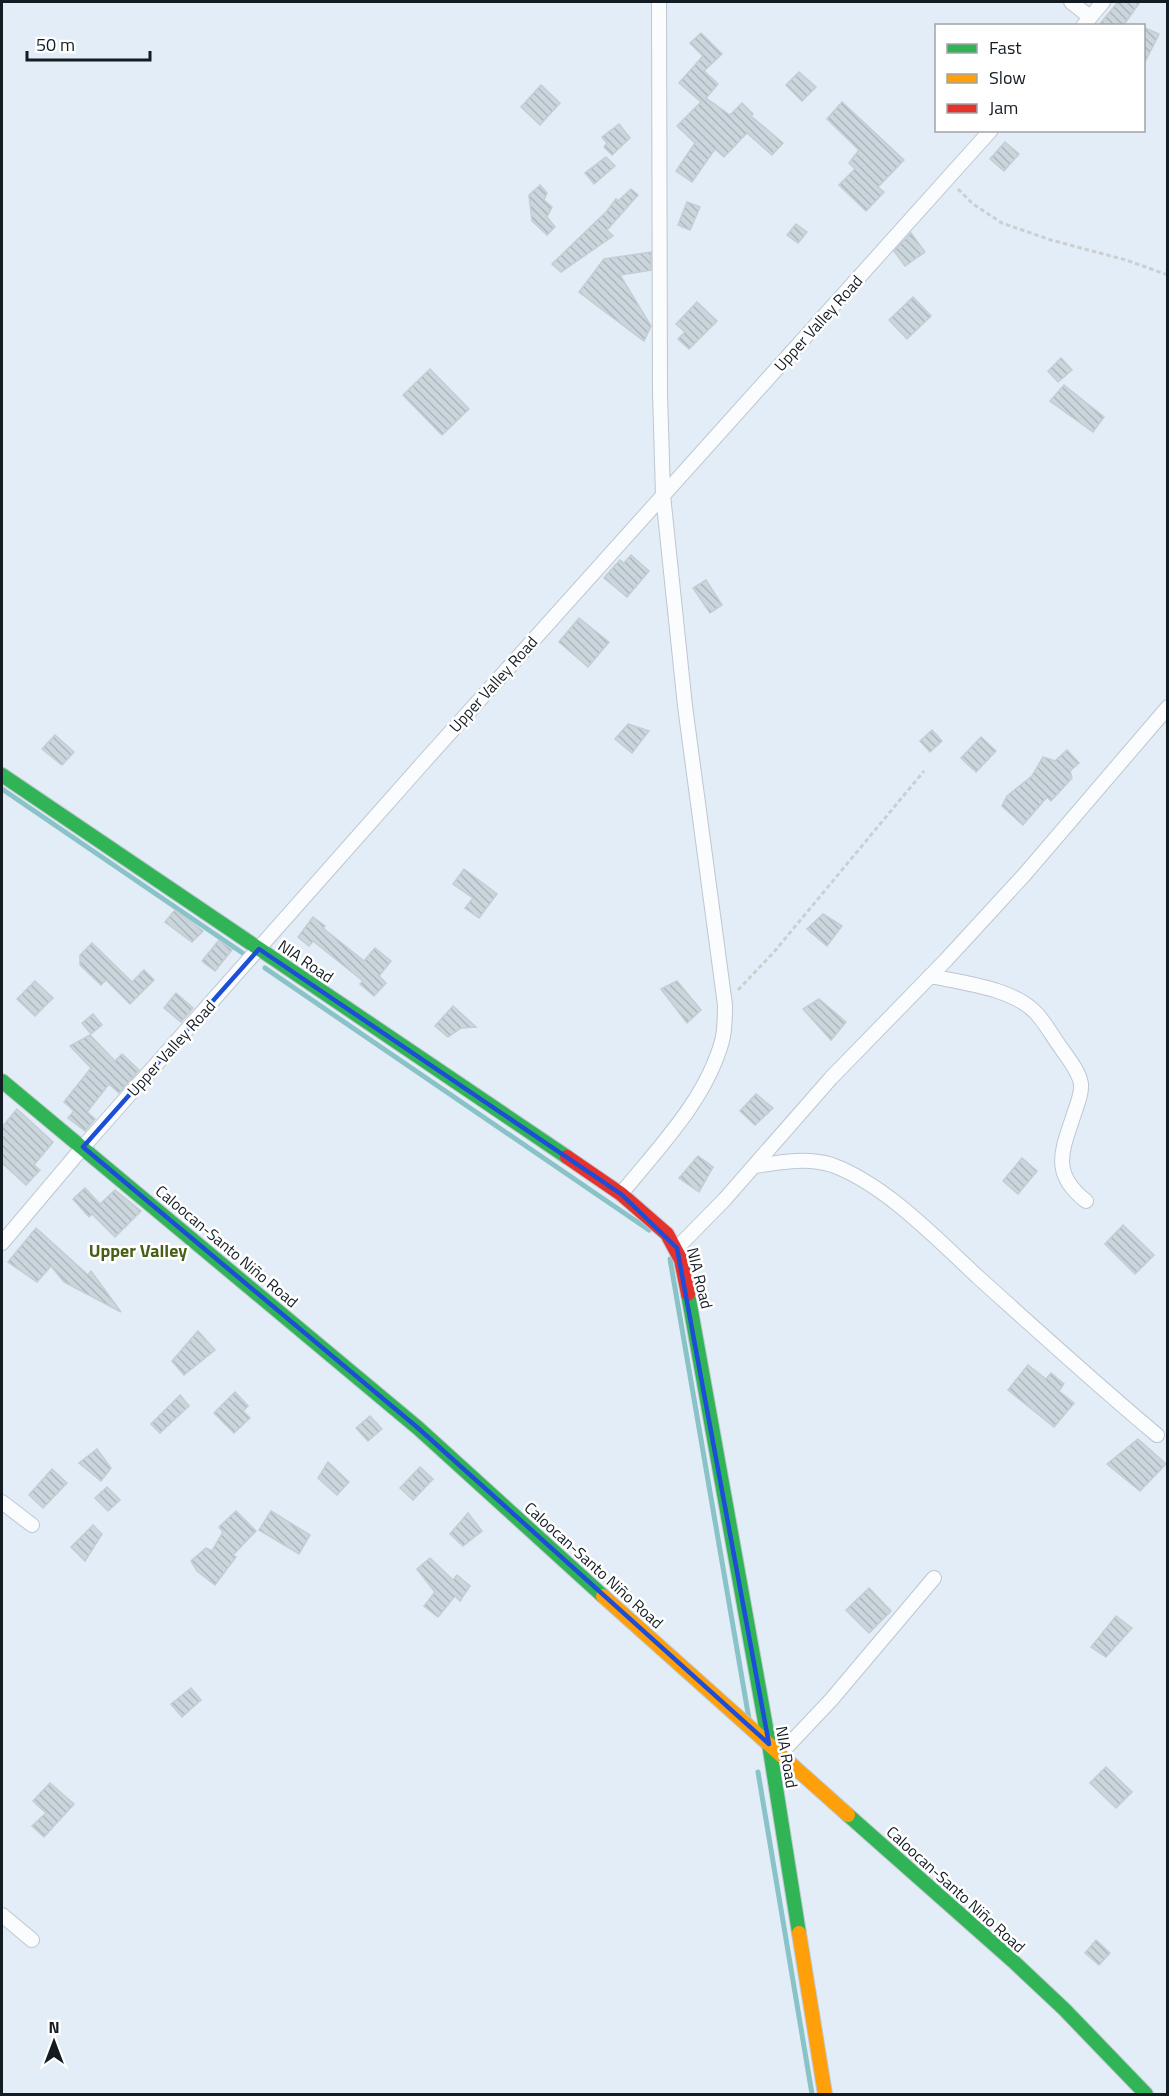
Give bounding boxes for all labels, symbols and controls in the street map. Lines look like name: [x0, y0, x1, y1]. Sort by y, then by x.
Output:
scale bar: [27, 24, 150, 62]
legend: [935, 24, 1145, 132]
text: 50 m: [36, 31, 75, 58]
text: Fast: [989, 34, 1022, 61]
text: Slow: [989, 64, 1026, 91]
text: Jam: [989, 94, 1018, 121]
street label: Upper Valley Road: [768, 269, 868, 377]
street label: Upper Valley Road: [443, 630, 543, 738]
street label: NIA Road: [273, 934, 339, 988]
street label: Upper Valley Road: [121, 994, 221, 1102]
street label: Caloocan-Santo Niño Road: [150, 1179, 304, 1313]
district label: Upper Valley: [89, 1237, 187, 1264]
street label: NIA Road: [681, 1245, 719, 1311]
street label: Caloocan-Santo Niño Road: [519, 1496, 669, 1634]
street label: NIA Road: [770, 1724, 804, 1790]
street label: Caloocan-Santo Niño Road: [881, 1820, 1031, 1958]
north arrow: [24, 2012, 84, 2072]
text: N: [48, 2015, 60, 2039]

